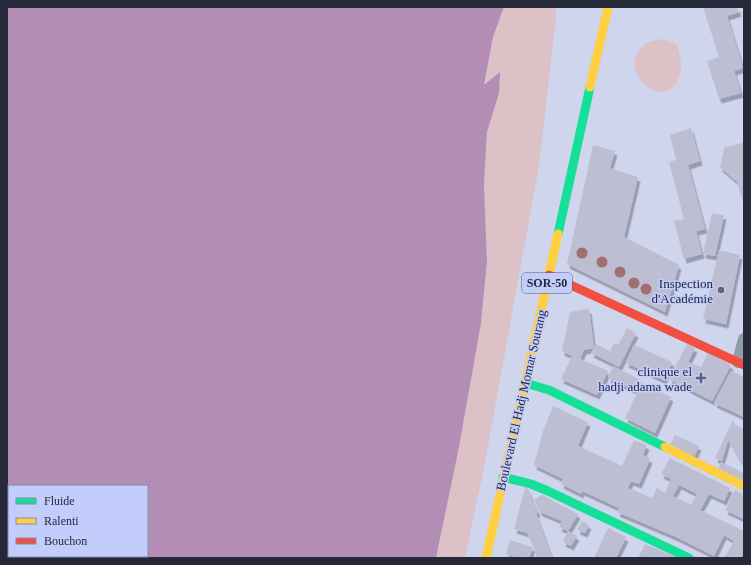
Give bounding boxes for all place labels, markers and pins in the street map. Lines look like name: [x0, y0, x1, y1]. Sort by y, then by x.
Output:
place label: Inspection d'Académie: [651, 276, 713, 306]
marker: Inspection d'Académie: [716, 285, 726, 295]
place label: clinique el hadji adama wade: [598, 364, 692, 394]
marker: clinique el hadji adama wade: [695, 372, 707, 384]

